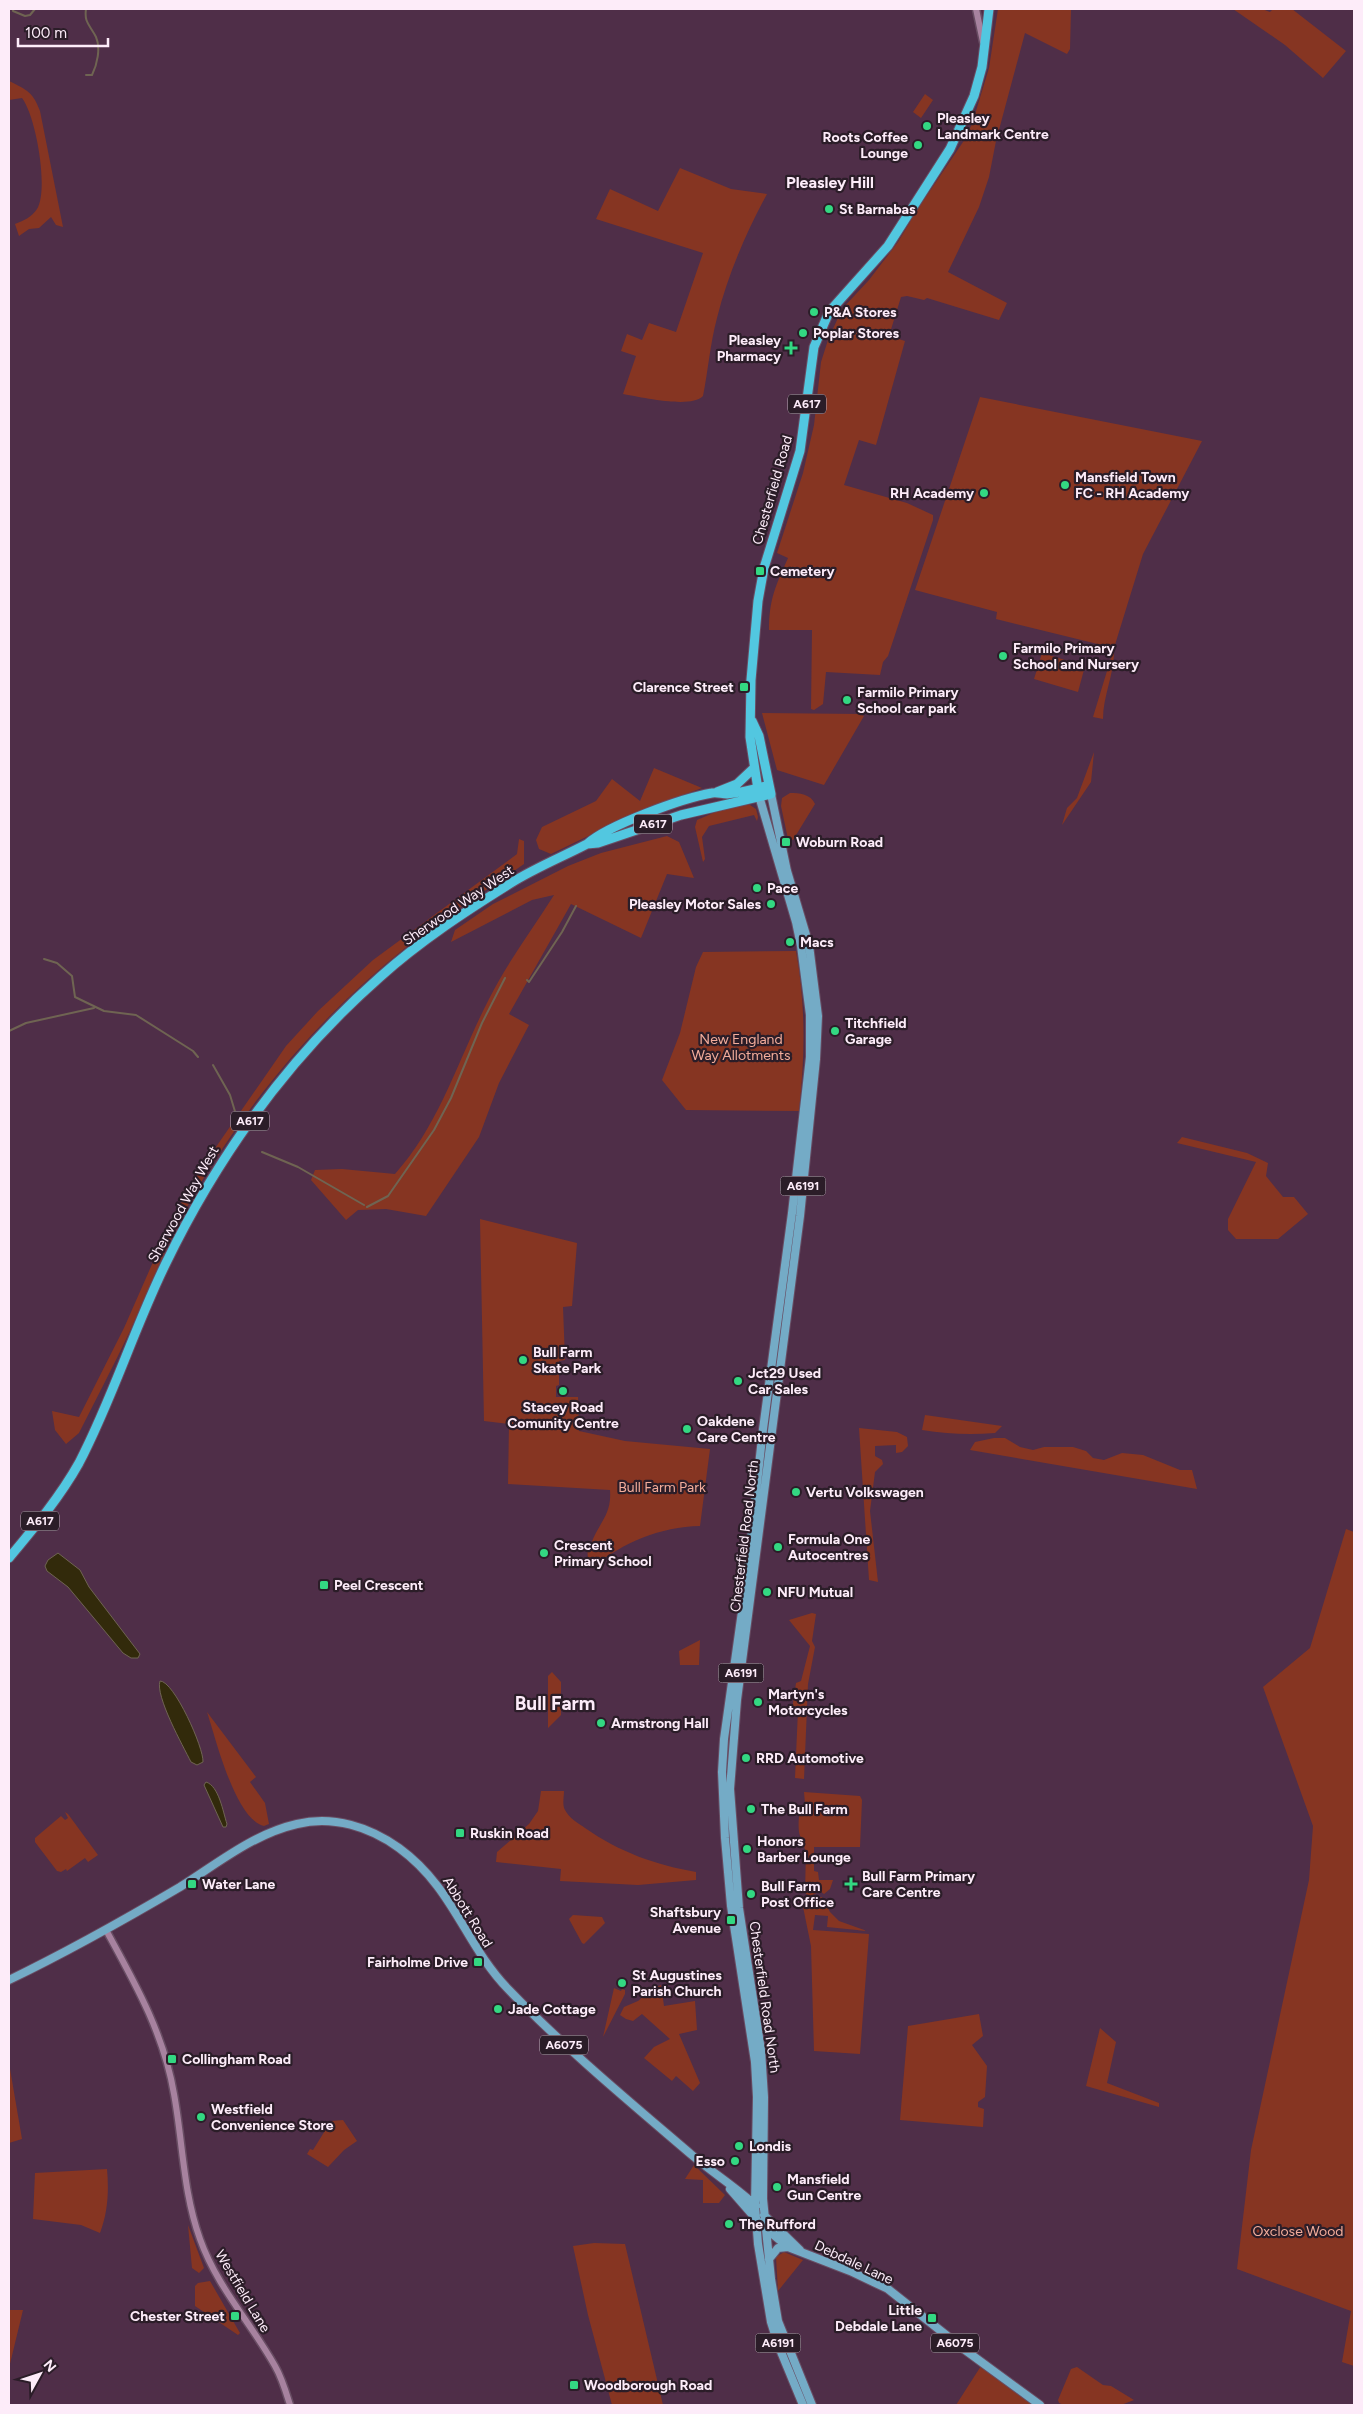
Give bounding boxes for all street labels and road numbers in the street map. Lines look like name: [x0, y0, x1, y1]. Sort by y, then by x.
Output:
road number: A617: [788, 394, 826, 414]
street label: Chesterfield Road: [749, 434, 796, 547]
road number: A617: [634, 814, 672, 834]
street label: Sherwood Way West: [399, 862, 517, 949]
road number: A617: [231, 1112, 269, 1130]
street label: Sherwood Way West: [144, 1143, 223, 1265]
road number: A6191: [780, 1176, 826, 1196]
street label: Chesterfield Road North: [727, 1459, 762, 1613]
road number: A617: [21, 1512, 59, 1530]
road number: A6191: [718, 1664, 764, 1682]
street label: Abbott Road: [439, 1874, 496, 1951]
street label: Chesterfield Road North: [745, 1920, 784, 2074]
road number: A6075: [540, 2036, 588, 2054]
street label: Debdale Lane: [812, 2237, 896, 2288]
street label: Westfield Lane: [211, 2247, 274, 2336]
road number: A6191: [756, 2334, 800, 2352]
road number: A6075: [931, 2334, 979, 2352]

